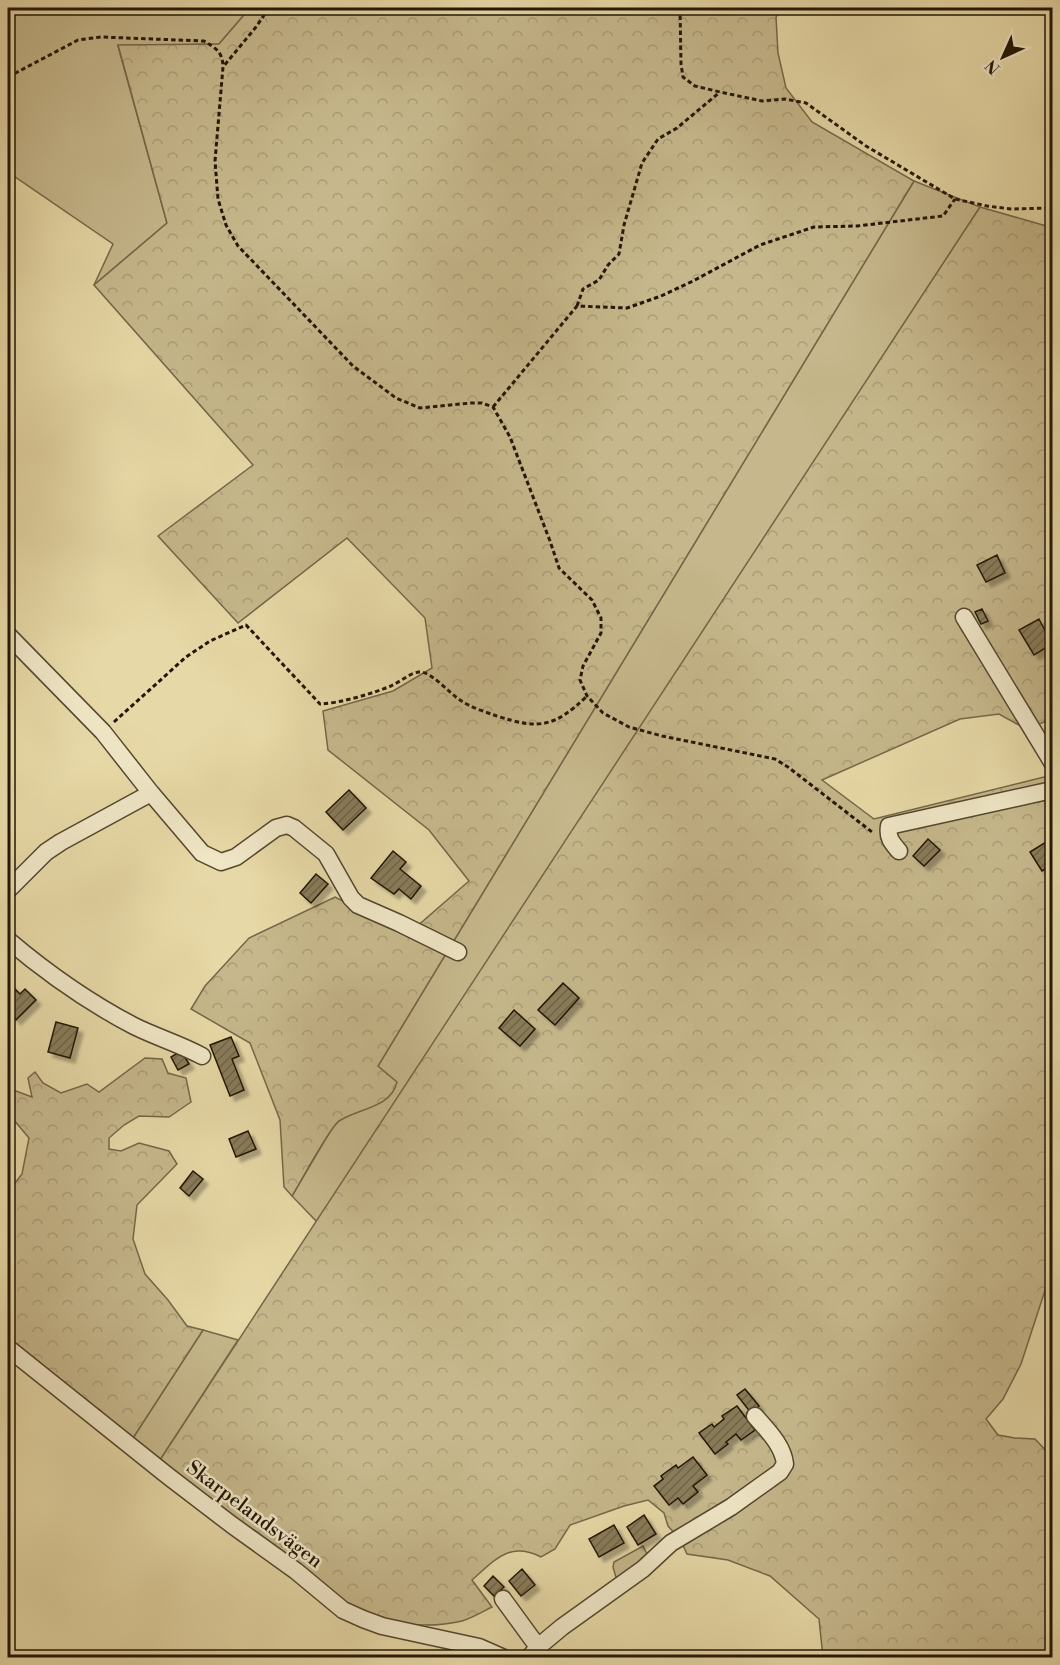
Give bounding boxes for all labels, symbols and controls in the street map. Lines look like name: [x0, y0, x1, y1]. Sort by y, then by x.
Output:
north arrow: [973, 27, 1033, 87]
text: N: [981, 55, 1005, 78]
street label: Skarpelandsvägen: [181, 1456, 327, 1574]

